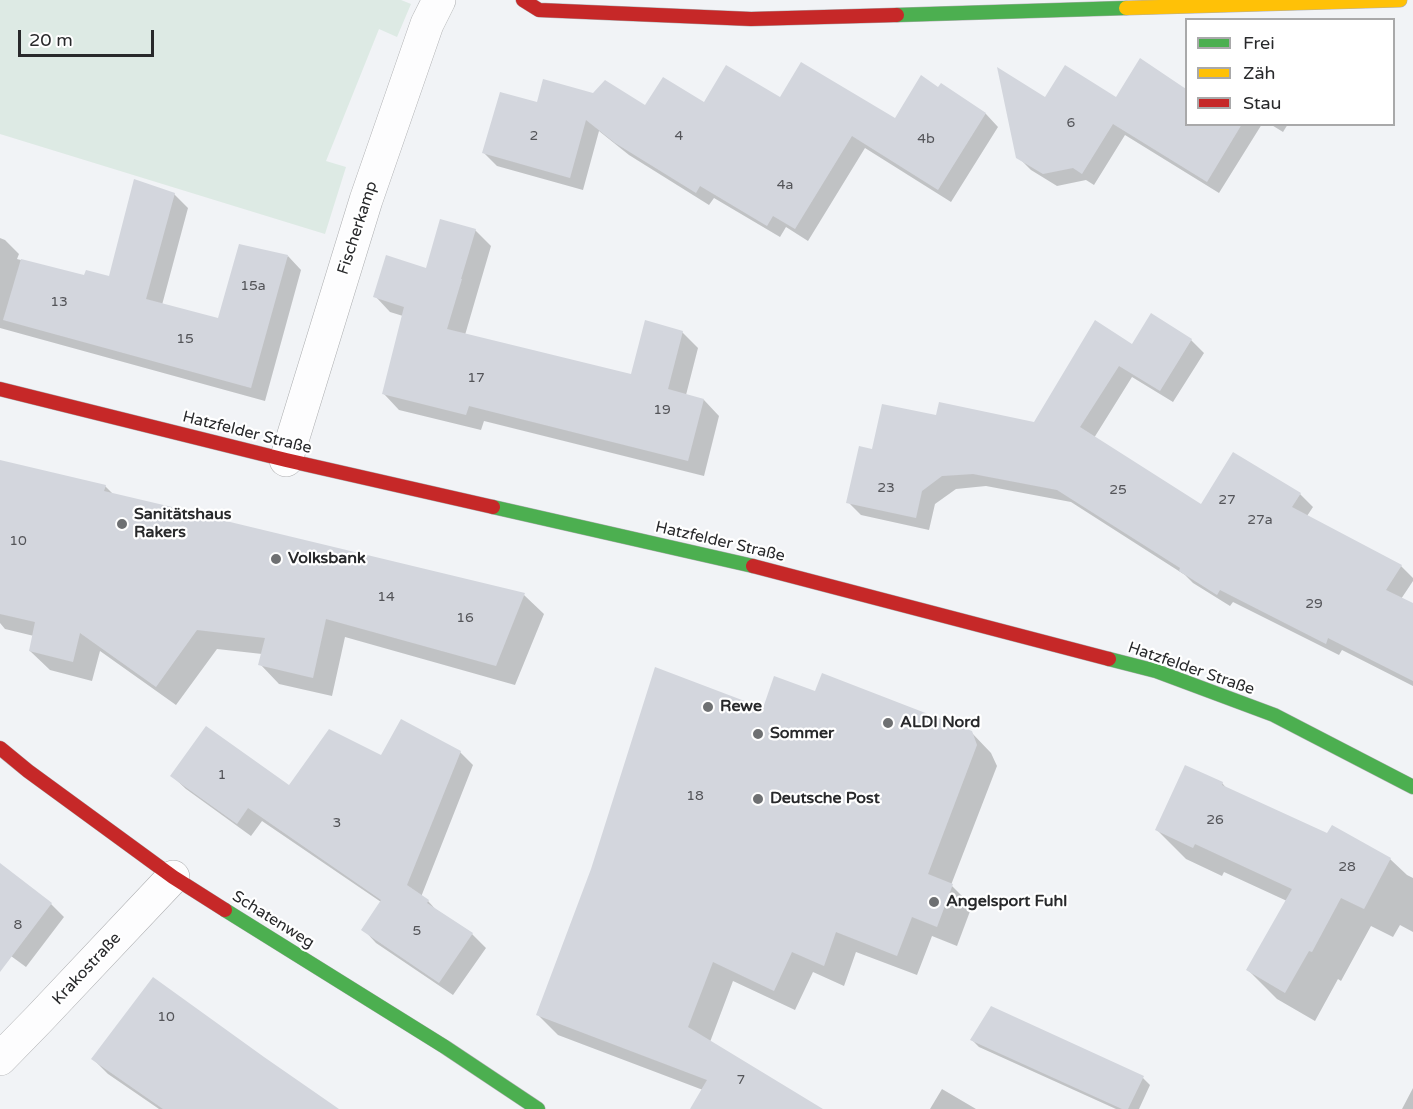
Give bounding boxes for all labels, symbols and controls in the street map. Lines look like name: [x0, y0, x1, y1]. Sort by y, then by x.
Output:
scale bar: [21, 18, 158, 56]
legend: [1185, 18, 1395, 126]
text: 20 m: [29, 29, 73, 51]
text: Frei: [1243, 32, 1275, 54]
text: Zäh: [1243, 62, 1276, 84]
text: Stau: [1243, 92, 1282, 114]
house number: 6: [1067, 115, 1075, 131]
house number: 2: [530, 128, 538, 144]
house number: 4: [675, 128, 683, 144]
house number: 4b: [917, 131, 935, 147]
house number: 4a: [777, 177, 793, 193]
street label: Fischerkamp: [334, 179, 382, 277]
house number: 15a: [240, 278, 266, 294]
house number: 13: [50, 294, 68, 310]
house number: 15: [176, 331, 194, 347]
house number: 17: [467, 370, 485, 386]
house number: 19: [653, 402, 671, 418]
street label: Hatzfelder Straße: [180, 408, 314, 458]
house number: 23: [877, 480, 895, 496]
house number: 25: [1109, 482, 1127, 498]
house number: 27: [1218, 492, 1236, 508]
place label: Sanitätshaus Rakers: [134, 505, 231, 543]
house number: 27a: [1247, 512, 1273, 528]
marker: Sanitätshaus Rakers: [115, 517, 129, 531]
street label: Hatzfelder Straße: [653, 518, 787, 566]
house number: 10: [9, 533, 27, 549]
place label: Volksbank: [288, 549, 366, 569]
marker: Volksbank: [269, 552, 283, 566]
house number: 14: [377, 589, 395, 605]
house number: 29: [1305, 596, 1323, 612]
house number: 16: [456, 610, 474, 626]
street label: Hatzfelder Straße: [1125, 638, 1257, 700]
place label: Rewe: [720, 697, 762, 717]
marker: Rewe: [701, 700, 715, 714]
place label: ALDI Nord: [900, 713, 980, 733]
marker: ALDI Nord: [881, 716, 895, 730]
place label: Sommer: [770, 724, 834, 744]
marker: Sommer: [751, 727, 765, 741]
house number: 1: [218, 767, 226, 783]
house number: 18: [686, 788, 704, 804]
place label: Deutsche Post: [770, 789, 880, 809]
marker: Deutsche Post: [751, 792, 765, 806]
house number: 26: [1206, 812, 1224, 828]
house number: 3: [333, 815, 341, 831]
house number: 28: [1338, 859, 1356, 875]
street label: Schatenweg: [228, 887, 318, 953]
place label: Angelsport Fuhl: [946, 892, 1067, 912]
marker: Angelsport Fuhl: [927, 895, 941, 909]
house number: 8: [14, 917, 22, 933]
house number: 5: [413, 923, 421, 939]
street label: Krakostraße: [49, 929, 125, 1009]
house number: 10: [157, 1009, 175, 1025]
house number: 7: [737, 1072, 745, 1088]

